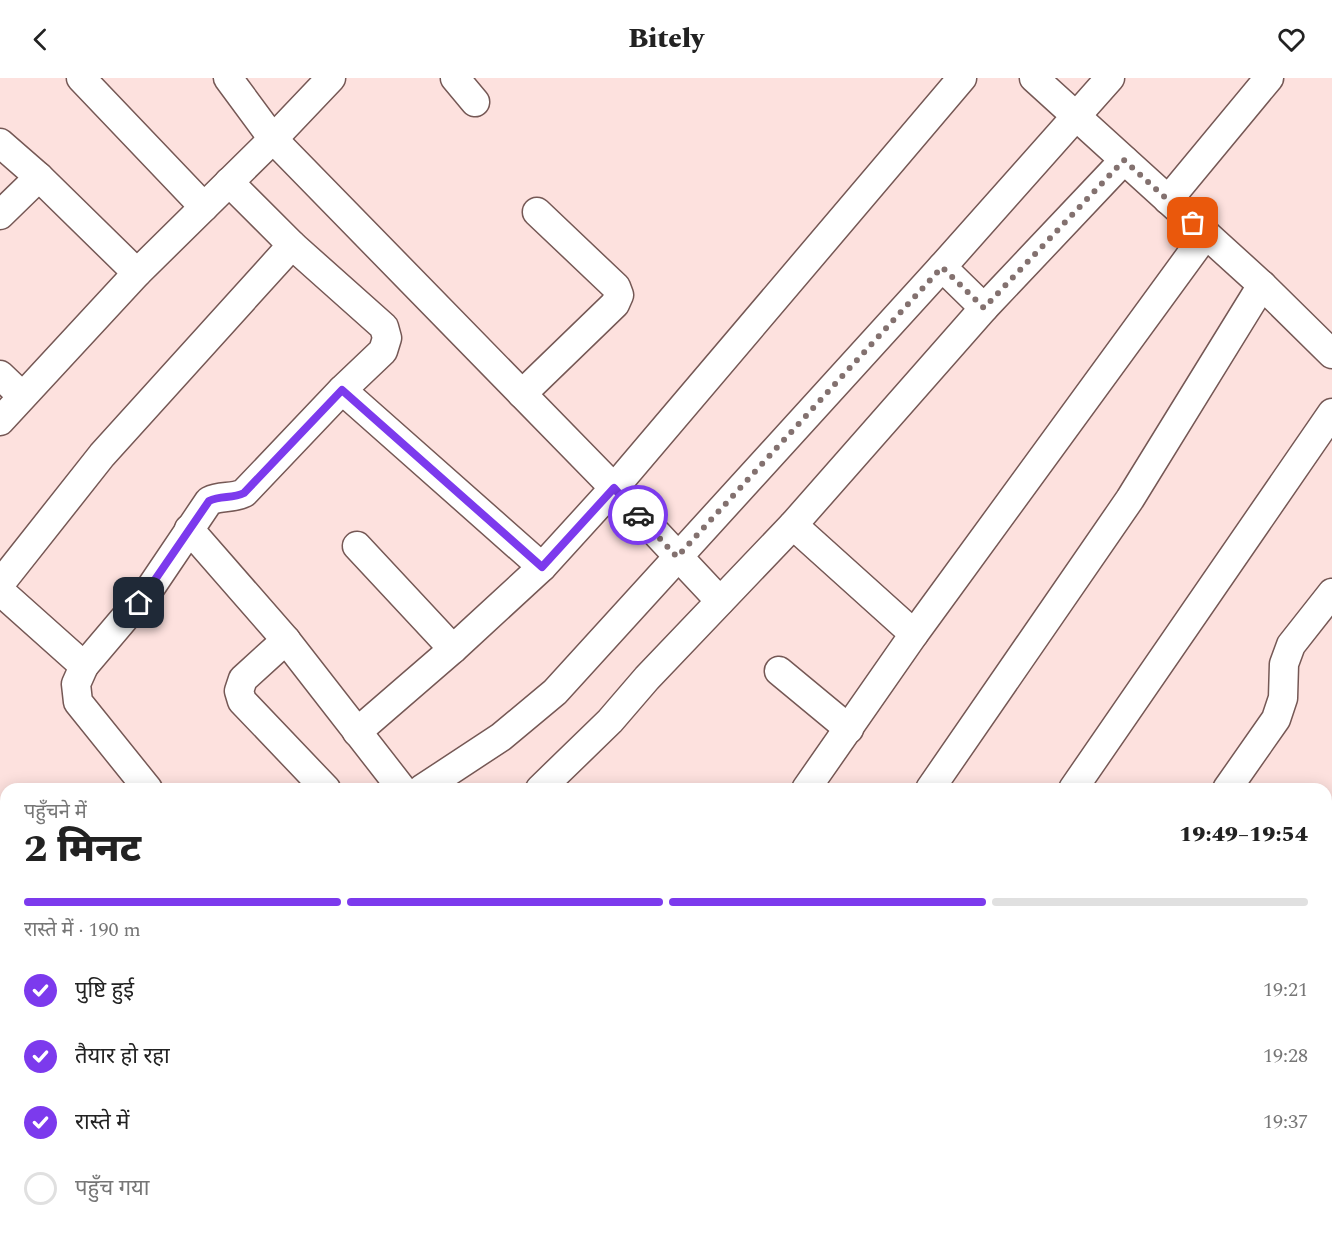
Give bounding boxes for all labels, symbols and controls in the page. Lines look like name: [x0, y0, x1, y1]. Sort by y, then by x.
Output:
text: Bitely: [628, 18, 704, 60]
icon: back: [24, 23, 57, 56]
icon: heart: [1275, 23, 1308, 56]
pin: [1167, 197, 1218, 248]
icon: bag: [1176, 206, 1209, 239]
courier: [608, 485, 668, 545]
icon: car: [622, 499, 655, 532]
pin: [113, 577, 164, 628]
icon: home: [122, 586, 155, 619]
text: पहुँचने में: [24, 797, 87, 827]
text: 19:49–19:54: [1179, 818, 1308, 851]
text: 2 मिनट: [24, 820, 141, 879]
text: रास्ते में · 190 m: [24, 915, 141, 945]
icon: check: [24, 974, 57, 1007]
text: पुष्टि हुई: [75, 974, 134, 1007]
text: 19:21: [1263, 975, 1308, 1005]
icon: check: [24, 1040, 57, 1073]
text: तैयार हो रहा: [75, 1040, 170, 1073]
text: 19:28: [1263, 1041, 1308, 1071]
icon: check: [24, 1106, 57, 1139]
text: रास्ते में: [75, 1106, 129, 1139]
text: 19:37: [1263, 1107, 1308, 1137]
text: पहुँच गया: [75, 1172, 150, 1205]

